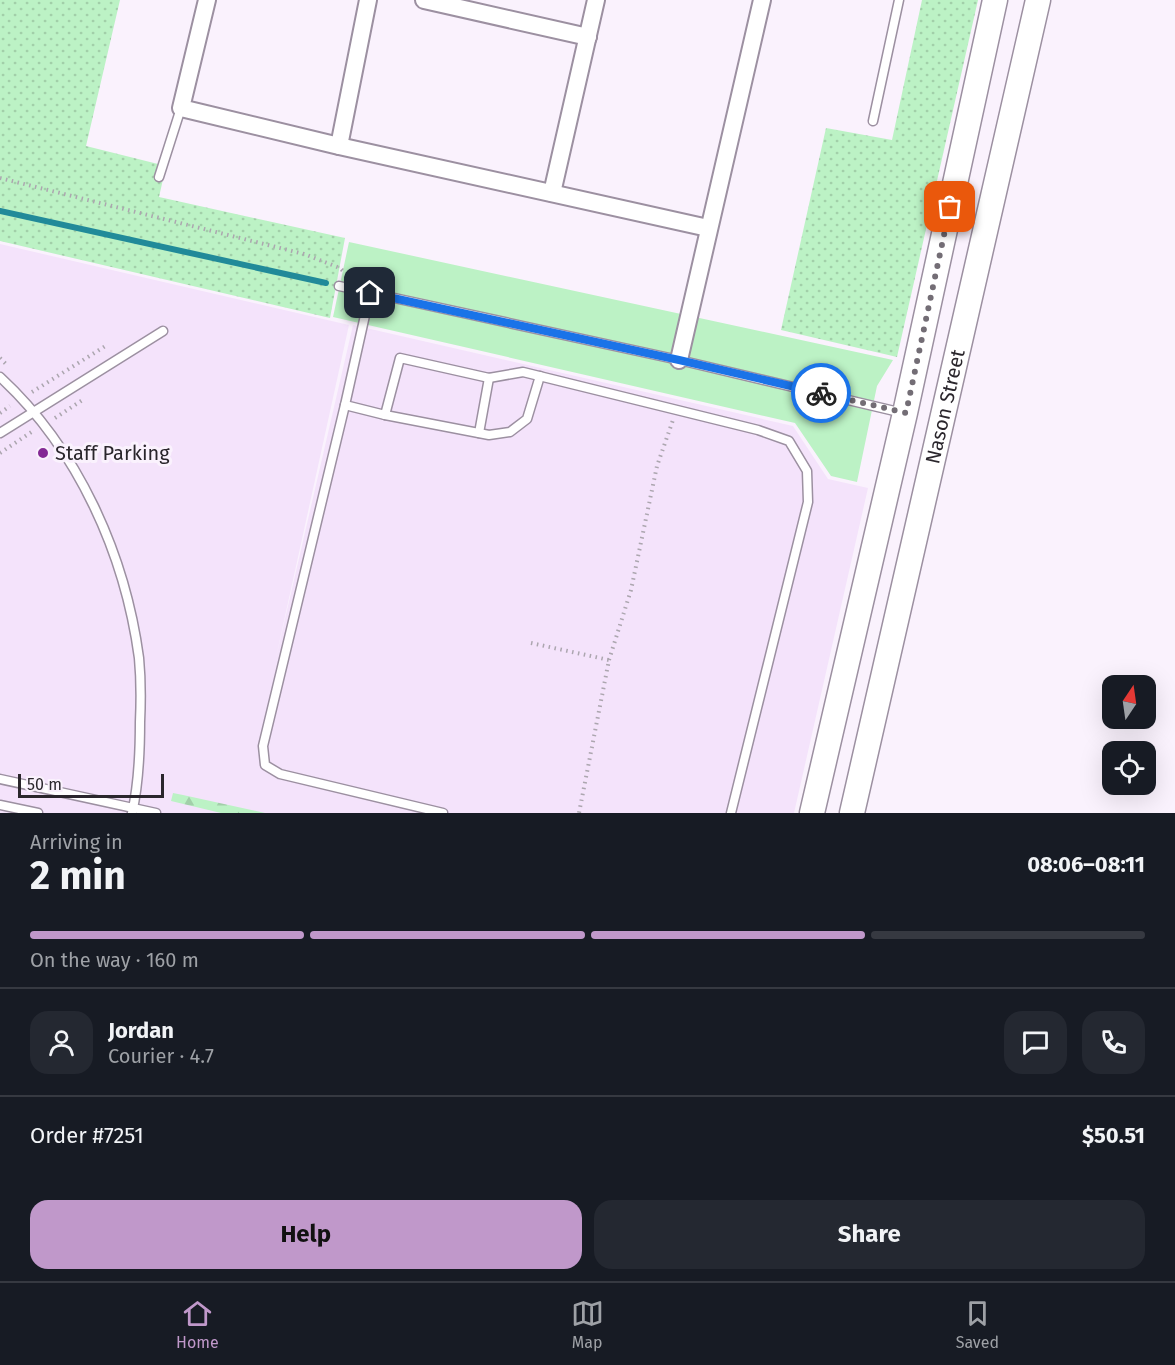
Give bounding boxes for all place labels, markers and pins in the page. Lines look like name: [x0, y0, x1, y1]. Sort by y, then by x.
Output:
pin: [924, 181, 975, 232]
pin: [344, 267, 395, 318]
place label: Staff Parking: [55, 441, 170, 465]
marker: Staff Parking: [36, 446, 50, 460]

